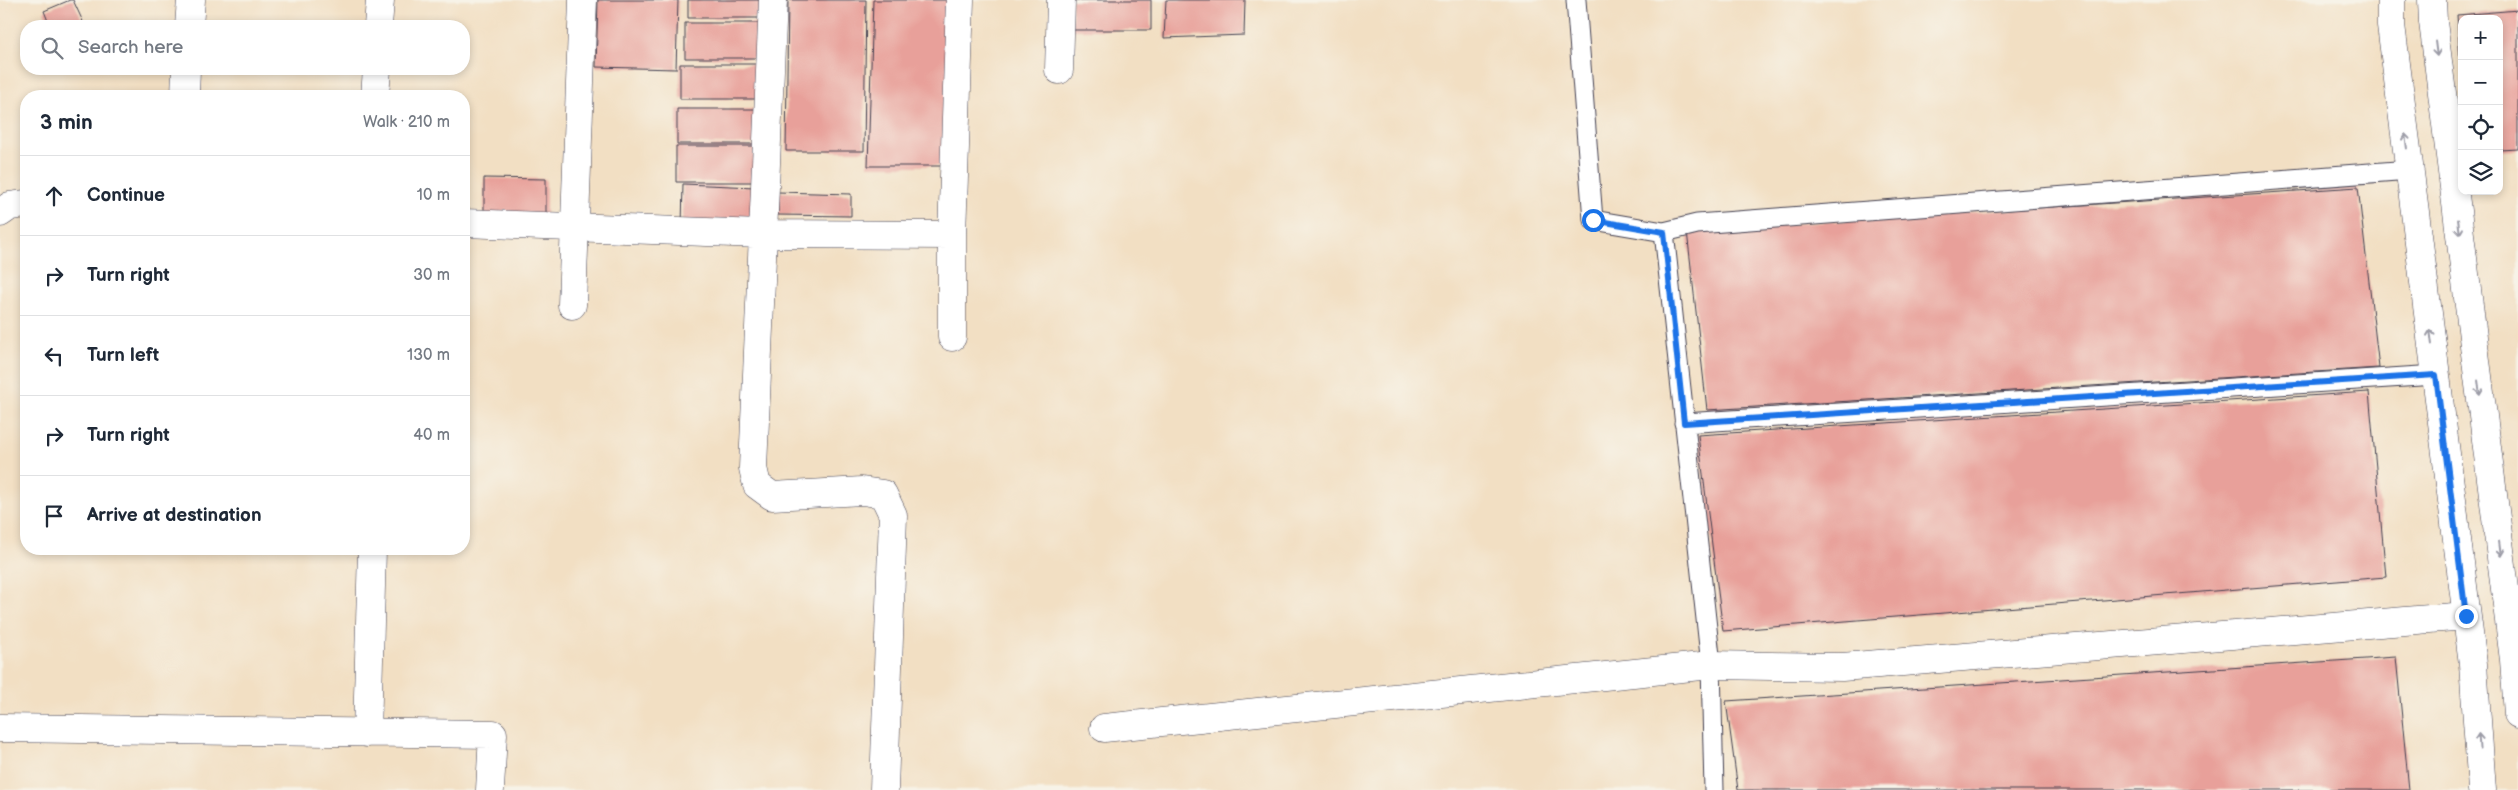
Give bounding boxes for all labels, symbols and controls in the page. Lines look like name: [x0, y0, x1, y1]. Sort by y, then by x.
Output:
map controls: [2458, 15, 2503, 195]
button: +: [2458, 15, 2503, 60]
search box: [20, 20, 470, 75]
icon: search: [38, 34, 66, 62]
text: Search here: [78, 36, 183, 59]
one-way arrow: [2431, 40, 2441, 56]
button: −: [2458, 60, 2503, 105]
button: locate: [2458, 105, 2503, 150]
text: 3 min: [40, 110, 93, 135]
text: Walk · 210 m: [363, 113, 450, 132]
one-way arrow: [2401, 133, 2411, 149]
button: layers: [2458, 150, 2503, 195]
icon: ahead: [40, 182, 68, 210]
text: Continue: [87, 184, 165, 207]
text: 10 m: [417, 186, 450, 205]
route start: [1582, 209, 1605, 232]
one-way arrow: [2454, 219, 2464, 235]
icon: right: [40, 262, 68, 290]
text: Turn right: [87, 264, 170, 287]
text: 30 m: [413, 266, 450, 285]
one-way arrow: [2426, 329, 2436, 345]
icon: left: [40, 342, 68, 370]
text: Turn left: [87, 344, 159, 367]
text: 130 m: [407, 346, 450, 365]
one-way arrow: [2474, 380, 2484, 396]
icon: right: [40, 422, 68, 450]
text: Turn right: [87, 424, 170, 447]
text: 40 m: [413, 426, 450, 445]
icon: arrive: [40, 502, 68, 530]
text: Arrive at destination: [87, 504, 262, 527]
one-way arrow: [2495, 541, 2505, 557]
route end: [2455, 605, 2478, 628]
one-way arrow: [2474, 734, 2483, 750]

